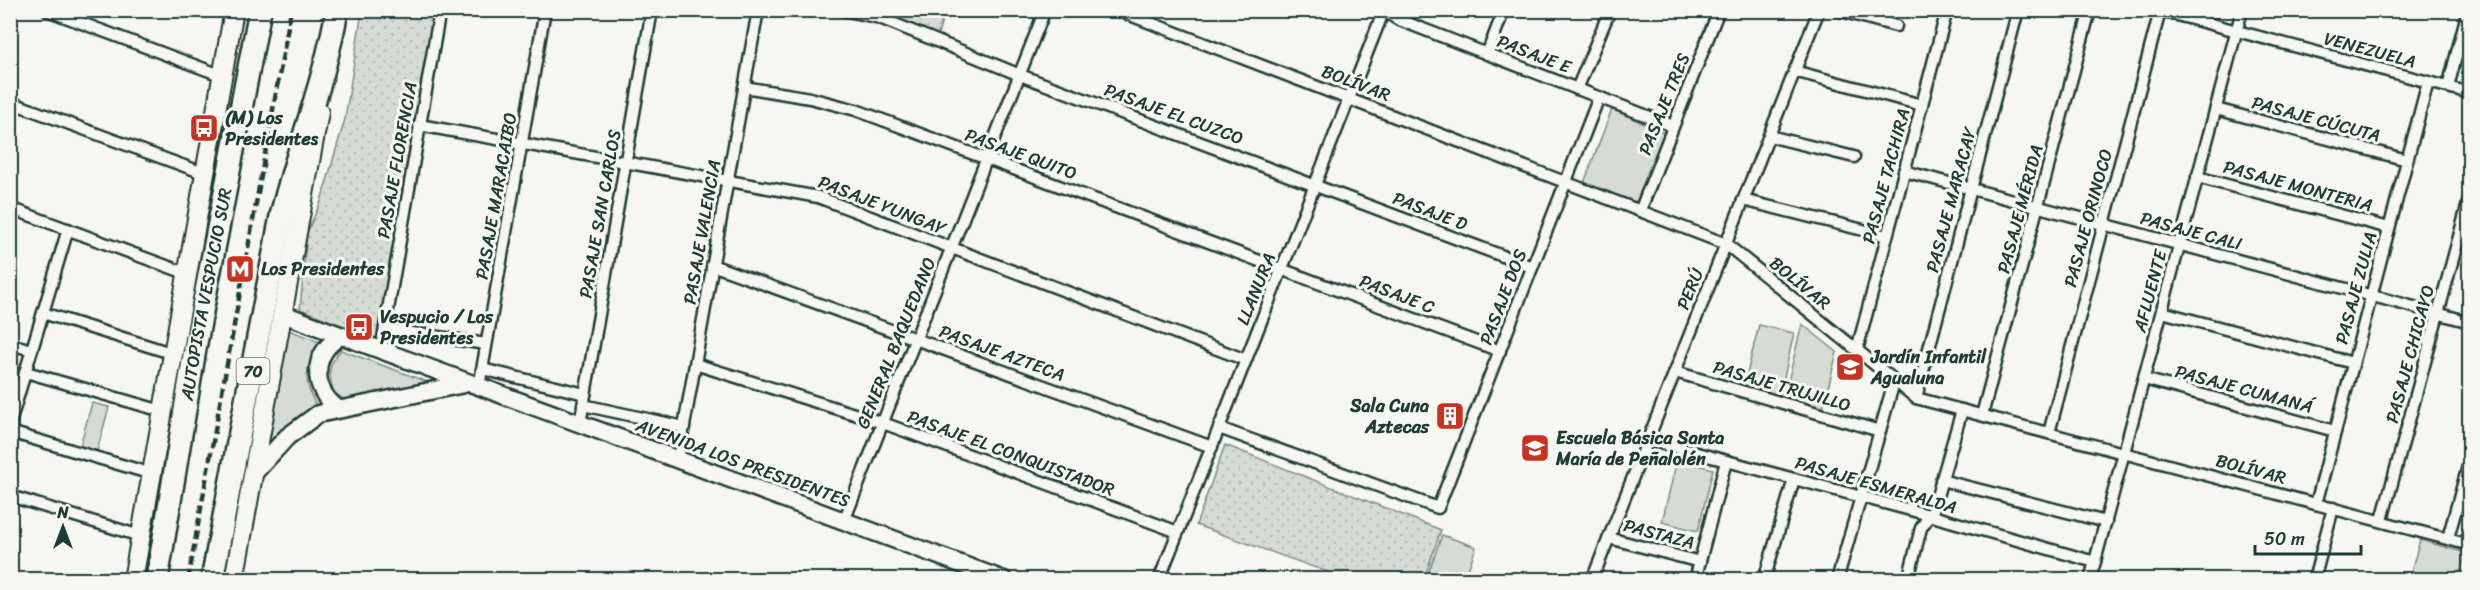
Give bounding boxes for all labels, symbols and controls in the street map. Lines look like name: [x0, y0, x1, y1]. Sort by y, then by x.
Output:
street label: VENEZUELA: [2321, 22, 2419, 78]
street label: PASAJE E: [1492, 25, 1577, 83]
street label: PASAJE TRES: [1629, 48, 1699, 160]
street label: BOLÍVAR: [1317, 55, 1395, 111]
street label: PASAJE EL CUZCO: [1100, 74, 1248, 154]
street label: PASAJE FLORENCIA: [367, 79, 427, 241]
street label: PASAJE CÚCUTA: [2248, 86, 2384, 152]
place label: (M) Los Presidentes: [225, 102, 319, 155]
street label: PASAJE TACHIRA: [1853, 105, 1919, 247]
street label: PASAJE MARACAIBO: [466, 110, 526, 282]
bus stop icon: (M) Los Presidentes: [188, 112, 220, 144]
street label: PASAJE QUITO: [960, 119, 1082, 189]
street label: PASAJE MARACAY: [1916, 123, 1986, 276]
street label: PASAJE SAN CARLOS: [569, 127, 631, 301]
street label: PASAJE MÉRIDA: [1987, 141, 2053, 277]
street label: PASAJE ORINOCO: [2054, 145, 2122, 291]
street label: PASAJE MONTERIA: [2220, 151, 2376, 221]
street label: PASAJE VALENCIA: [674, 157, 730, 307]
street label: PASAJE YUNGAY: [813, 166, 952, 244]
street label: PASAJE D: [1388, 182, 1472, 240]
street label: AUTOPISTA VESPUCIO SUR: [171, 185, 241, 404]
street label: PASAJE CALI: [2137, 202, 2246, 260]
street label: PASAJE ZULIA: [2326, 228, 2386, 348]
street label: PASAJE DOS: [1470, 244, 1536, 350]
street label: AFLUENTE: [2123, 245, 2177, 337]
street label: LLANURA: [1227, 248, 1285, 330]
street label: BOLÍVAR: [1762, 248, 1838, 318]
street label: GENERAL BAQUEDANO: [847, 252, 945, 434]
metro station icon: Los Presidentes: [224, 253, 256, 285]
place label: Los Presidentes: [261, 253, 385, 285]
street label: PERÚ: [1667, 262, 1713, 315]
street label: PASAJE C: [1355, 265, 1440, 323]
street label: PASAJE CHICAYO: [2376, 281, 2444, 427]
place label: Vespucio / Los Presidentes: [380, 301, 494, 354]
bus stop icon: Vespucio / Los Presidentes: [343, 311, 375, 343]
street label: PASAJE AZTECA: [935, 315, 1069, 391]
place label: Jardín Infantil Agualuna: [1870, 341, 1987, 394]
street label: PASAJE TRUJILLO: [1709, 351, 1855, 421]
school or university icon: Jardín Infantil Agualuna: [1834, 351, 1866, 383]
street label: PASAJE CUMANÁ: [2171, 355, 2319, 423]
road number: 70: [236, 358, 270, 384]
place label: Sala Cuna Aztecas: [1349, 390, 1430, 443]
street label: PASAJE EL CONQUISTADOR: [903, 400, 1119, 506]
building icon: Sala Cuna Aztecas: [1434, 400, 1466, 432]
street label: AVENIDA LOS PRESIDENTES: [630, 409, 855, 517]
place label: Escuela Básica Santa María de Peñalolén: [1555, 422, 1724, 475]
school or university icon: Escuela Básica Santa María de Peñalolén: [1519, 432, 1551, 464]
street label: BOLÍVAR: [2212, 444, 2290, 494]
street label: PASAJE ESMERALDA: [1791, 447, 1961, 523]
north arrow: [33, 497, 93, 557]
text: N: [56, 498, 69, 527]
street label: PASTAZA: [1620, 509, 1698, 559]
scale bar: [2255, 518, 2362, 556]
text: 50 m: [2264, 523, 2305, 555]

